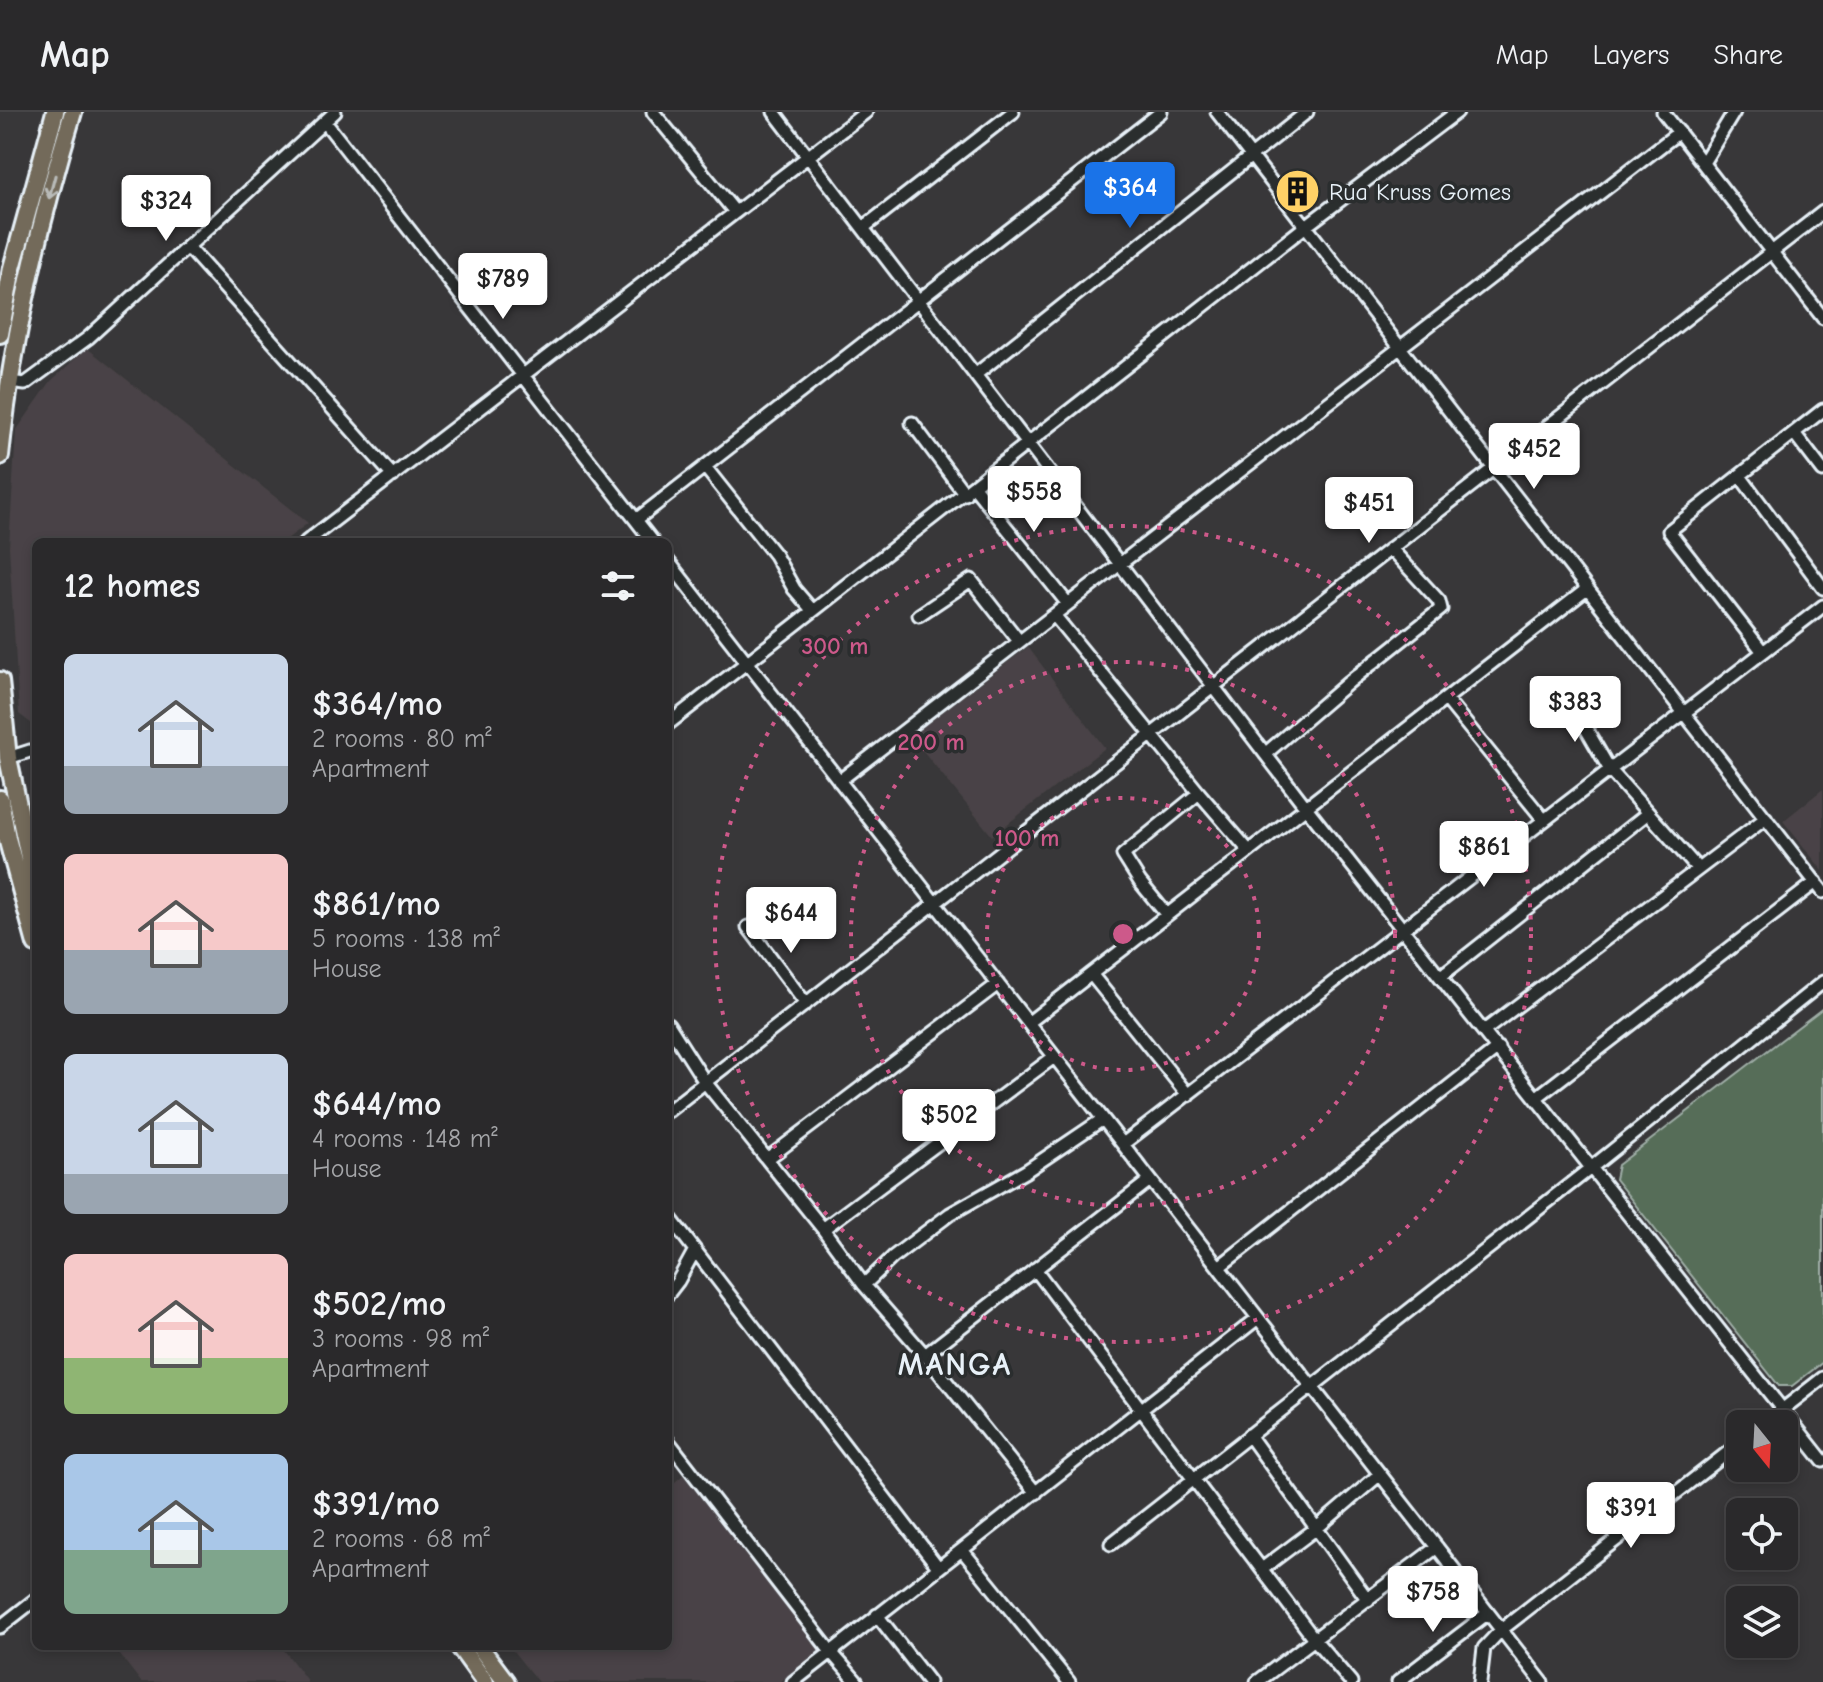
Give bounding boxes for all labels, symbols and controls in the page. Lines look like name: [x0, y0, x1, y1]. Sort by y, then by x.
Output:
text: Map: [40, 33, 110, 77]
text: Map: [1496, 39, 1549, 71]
text: Layers: [1593, 39, 1669, 71]
text: Share: [1713, 39, 1783, 71]
pin: $364: [1083, 162, 1177, 230]
building icon: Rua Kruss Gomes: [1274, 168, 1322, 216]
text: $364: [1103, 173, 1157, 203]
one-way arrow: [43, 174, 58, 200]
pin: $324: [119, 175, 213, 243]
place label: Rua Kruss Gomes: [1329, 178, 1511, 206]
text: $324: [140, 186, 192, 216]
pin: $789: [456, 253, 550, 321]
text: $789: [476, 264, 530, 294]
pin: $452: [1487, 423, 1581, 491]
text: $452: [1507, 434, 1561, 464]
pin: $558: [987, 466, 1081, 534]
text: $558: [1006, 477, 1062, 507]
pin: $451: [1322, 477, 1416, 545]
text: $451: [1343, 488, 1395, 518]
icon: filters: [596, 564, 640, 608]
text: 12 homes: [64, 566, 200, 606]
text: 300 m: [802, 632, 868, 660]
pin: $383: [1528, 676, 1622, 744]
text: $364/mo: [312, 684, 443, 724]
icon: home: [128, 686, 224, 782]
text: $383: [1548, 687, 1602, 717]
text: 2 rooms · 80 m²: [312, 724, 492, 754]
text: 200 m: [897, 728, 965, 756]
text: Apartment: [312, 754, 428, 784]
pin: $861: [1437, 821, 1531, 889]
text: 100 m: [995, 824, 1059, 852]
text: $861: [1458, 832, 1510, 862]
text: $861/mo: [312, 884, 441, 924]
icon: home: [128, 886, 224, 982]
pin: $644: [744, 887, 838, 955]
text: $644: [764, 898, 818, 928]
centre of rings: [1109, 920, 1137, 948]
text: 5 rooms · 138 m²: [312, 924, 500, 954]
text: House: [312, 954, 382, 984]
text: $644/mo: [312, 1084, 442, 1124]
icon: home: [128, 1086, 224, 1182]
pin: $502: [902, 1089, 996, 1157]
text: $502: [920, 1100, 978, 1130]
text: 4 rooms · 148 m²: [312, 1124, 498, 1154]
text: House: [312, 1154, 382, 1184]
text: $502/mo: [312, 1284, 446, 1324]
icon: home: [128, 1286, 224, 1382]
text: 3 rooms · 98 m²: [312, 1324, 489, 1354]
district label: MANGA: [898, 1346, 1012, 1383]
text: Apartment: [312, 1354, 428, 1384]
north arrow: [1726, 1410, 1798, 1482]
map controls: [1726, 1410, 1798, 1658]
pin: $391: [1584, 1482, 1678, 1550]
text: $391/mo: [312, 1484, 440, 1524]
icon: home: [128, 1486, 224, 1582]
text: $391: [1605, 1493, 1657, 1523]
button: locate: [1726, 1498, 1798, 1570]
text: 2 rooms · 68 m²: [312, 1524, 490, 1554]
text: Apartment: [312, 1554, 428, 1584]
pin: $758: [1386, 1566, 1480, 1634]
text: $758: [1406, 1577, 1460, 1607]
button: layers: [1726, 1586, 1798, 1658]

